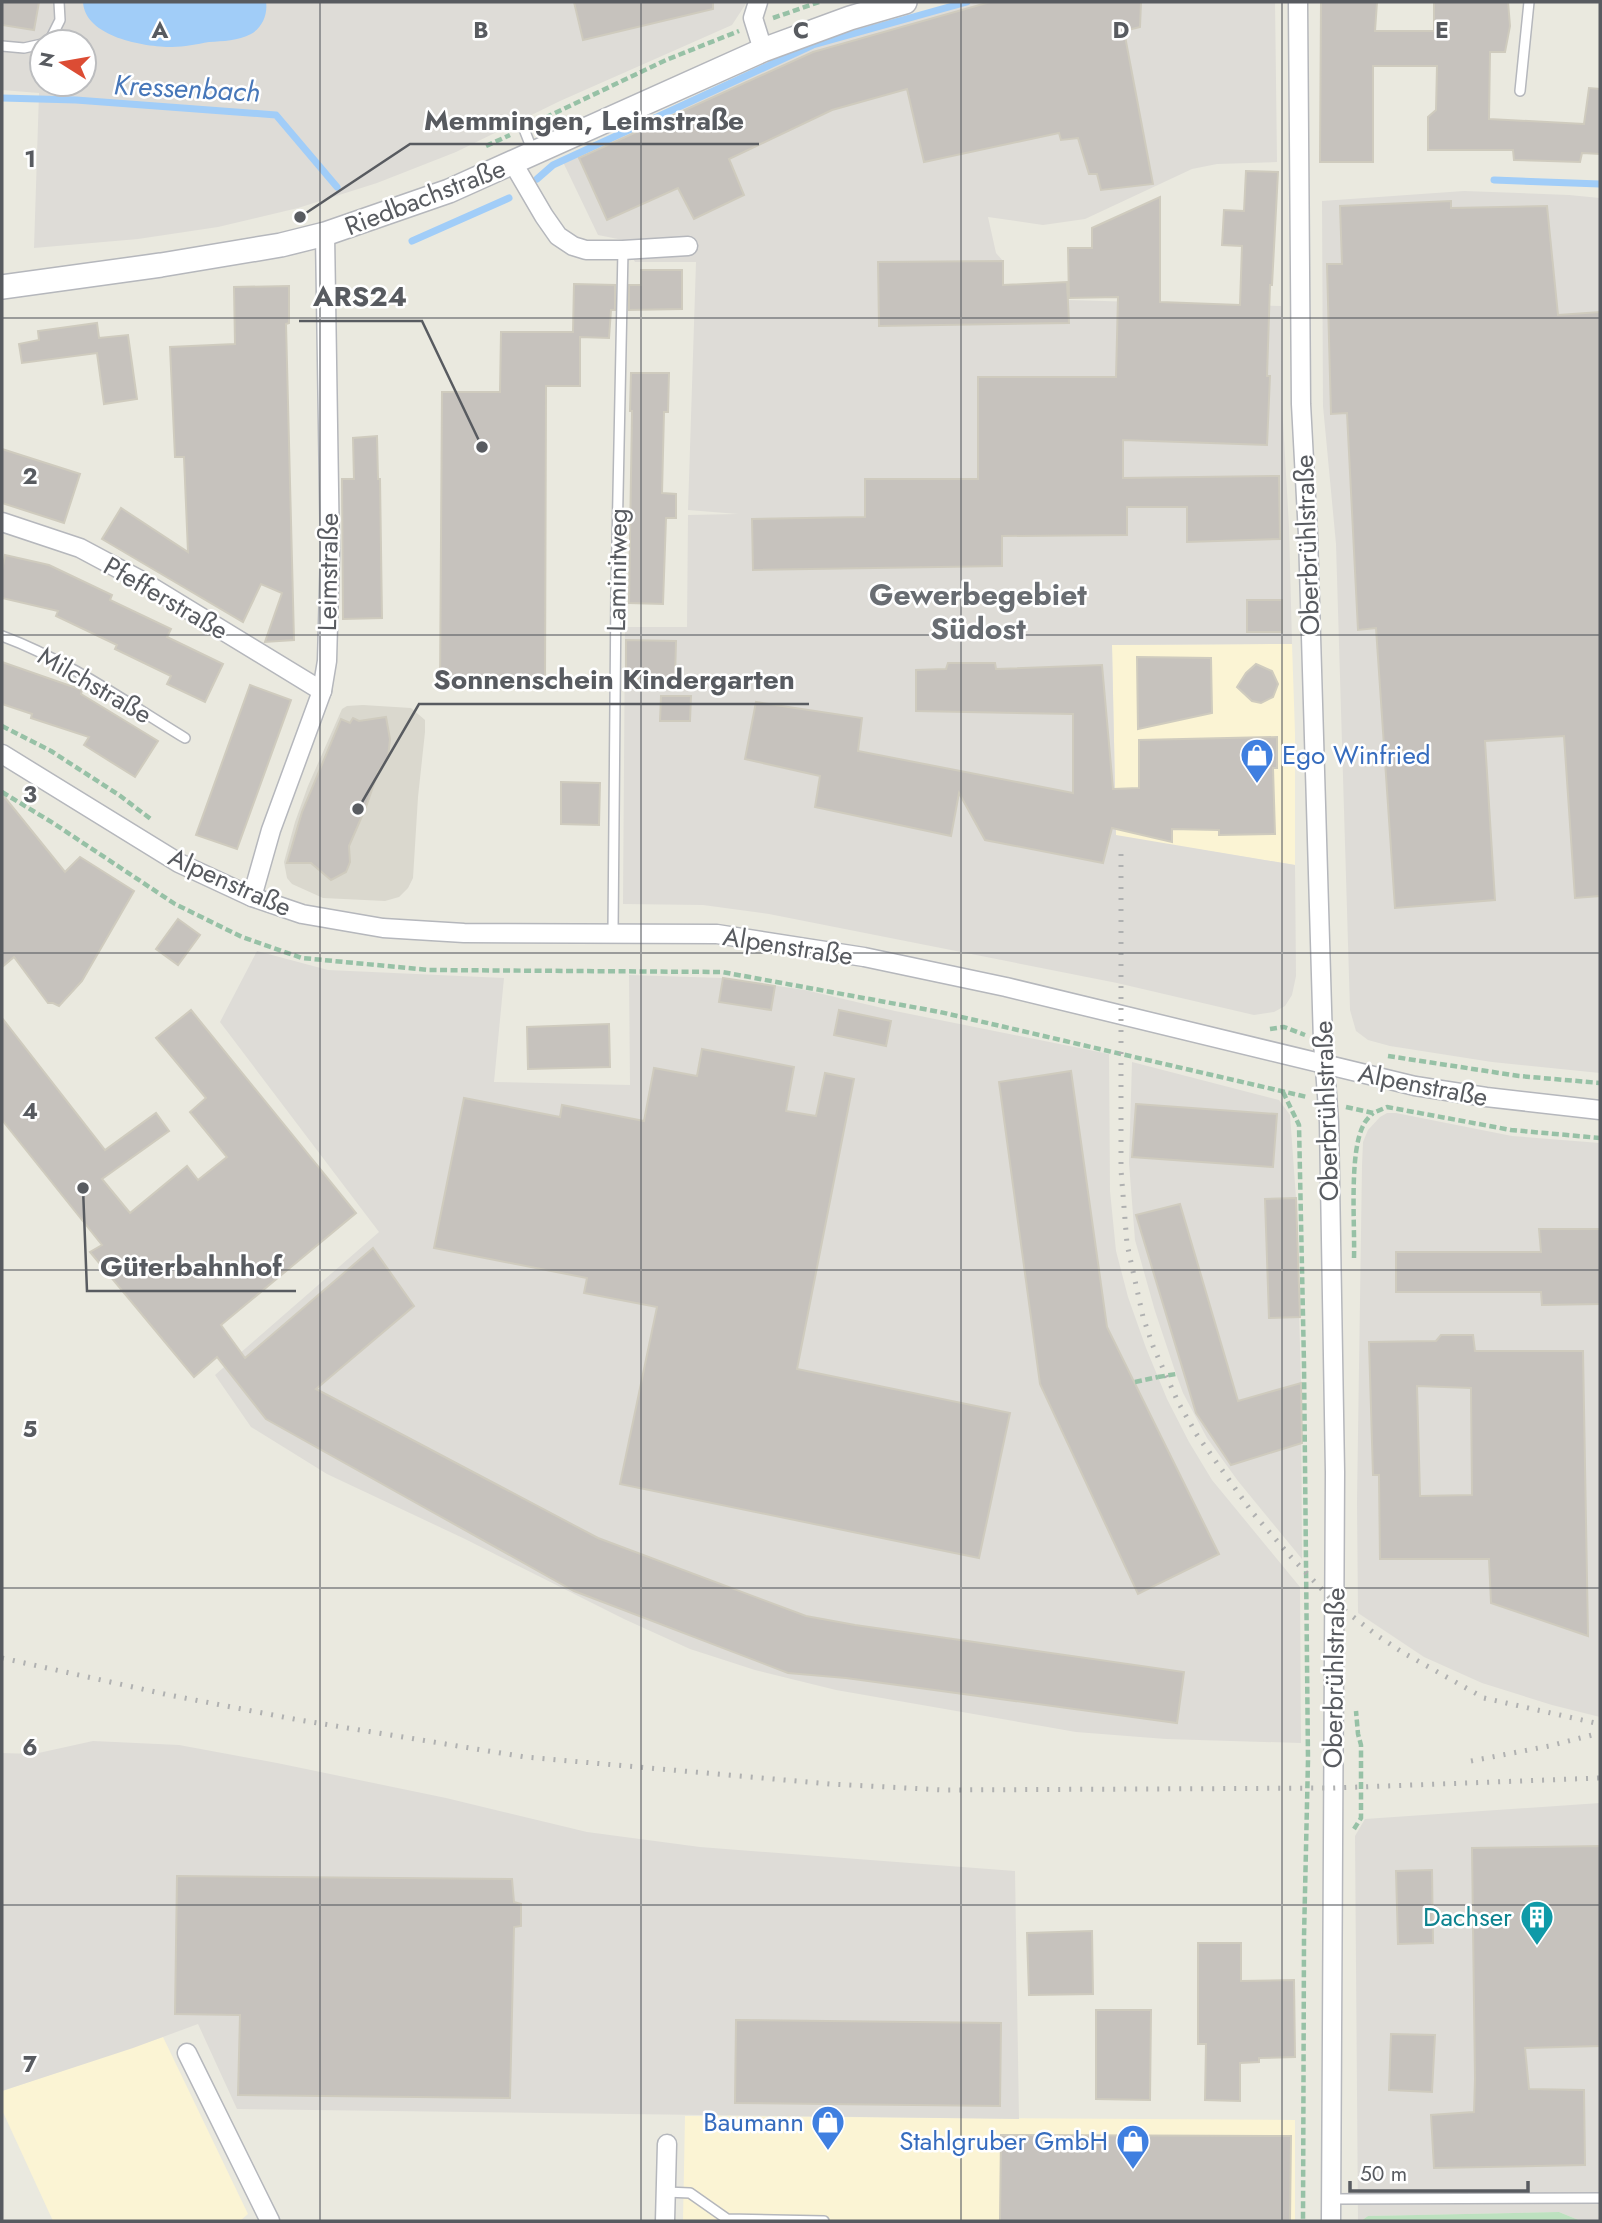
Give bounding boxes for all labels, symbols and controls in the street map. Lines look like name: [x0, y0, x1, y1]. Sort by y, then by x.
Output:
text: A: [151, 13, 169, 47]
text: B: [473, 13, 489, 47]
text: C: [793, 13, 809, 47]
text: D: [1113, 13, 1130, 47]
text: E: [1435, 13, 1449, 47]
north arrow: [28, 28, 98, 98]
text: N: [32, 50, 61, 70]
water label: Kressenbach: [113, 64, 261, 113]
callout: Memmingen, Leimstraße: [410, 95, 759, 144]
text: Memmingen, Leimstraße: [424, 100, 744, 141]
text: 1: [24, 142, 36, 176]
street label: Riedbachstraße: [339, 149, 511, 245]
callout: ARS24: [299, 272, 422, 321]
text: ARS24: [312, 276, 407, 317]
street label: Oberbrühlstraße: [1285, 454, 1329, 636]
text: 2: [22, 459, 38, 493]
street label: Laminitweg: [597, 508, 637, 632]
street label: Leimstraße: [308, 512, 348, 632]
street label: Pfefferstraße: [97, 547, 235, 649]
district label: Gewerbegebiet Südost: [869, 573, 1087, 650]
street label: Milchstraße: [31, 637, 159, 733]
callout: Sonnenschein Kindergarten: [419, 655, 809, 704]
text: Sonnenschein Kindergarten: [433, 659, 795, 700]
shop icon: Ego Winfried: [1238, 736, 1276, 785]
place label: Ego Winfried: [1282, 736, 1431, 774]
text: 3: [23, 777, 37, 811]
street label: Alpenstraße: [162, 838, 298, 926]
street label: Alpenstraße: [720, 917, 856, 975]
street label: Oberbrühlstraße: [1304, 1020, 1348, 1202]
street label: Alpenstraße: [1355, 1054, 1491, 1116]
text: 4: [22, 1094, 38, 1128]
callout: Güterbahnhof: [87, 1242, 296, 1291]
text: Güterbahnhof: [100, 1246, 283, 1287]
text: 5: [23, 1412, 37, 1446]
street label: Oberbrühlstraße: [1313, 1587, 1355, 1769]
text: 6: [22, 1730, 38, 1764]
place label: Dachser: [1423, 1898, 1512, 1936]
building icon: Dachser: [1518, 1898, 1556, 1947]
text: 7: [23, 2047, 37, 2081]
place label: Baumann: [703, 2103, 804, 2141]
shop icon: Baumann: [809, 2103, 847, 2152]
place label: Stahlgruber GmbH: [899, 2122, 1108, 2160]
shop icon: Stahlgruber GmbH: [1114, 2122, 1152, 2171]
scale bar: [1350, 2150, 1528, 2194]
text: 50 m: [1360, 2159, 1407, 2189]

